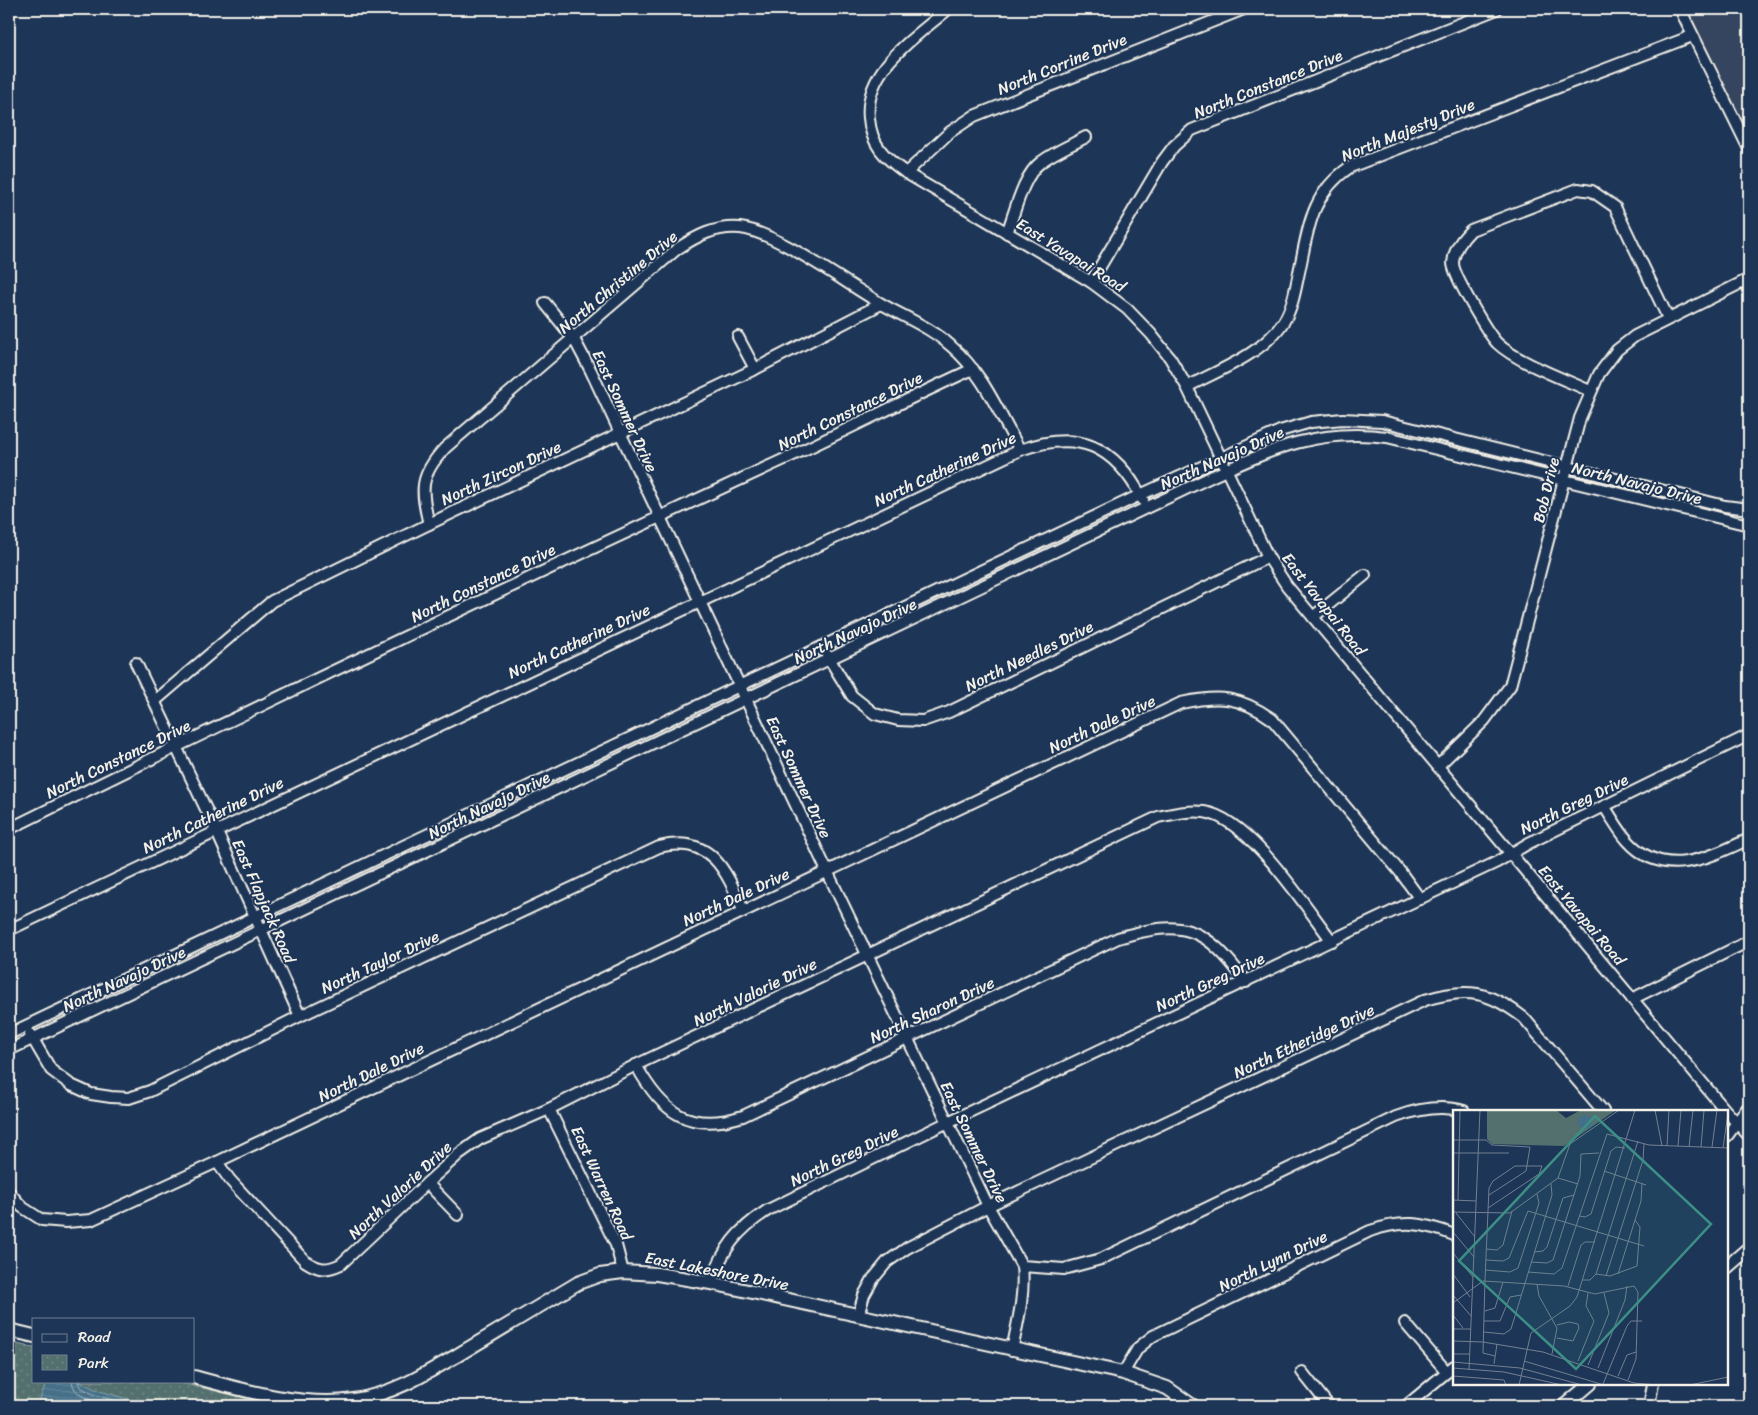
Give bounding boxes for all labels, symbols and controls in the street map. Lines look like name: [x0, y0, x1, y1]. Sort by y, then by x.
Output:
street label: North Corrine Drive: [993, 25, 1132, 103]
street label: North Constance Drive: [1189, 41, 1347, 127]
street label: North Majesty Drive: [1337, 90, 1479, 170]
street label: East Yavapai Road: [1010, 210, 1133, 301]
street label: North Christine Drive: [551, 223, 685, 341]
street label: East Sommer Drive: [584, 345, 666, 477]
street label: North Constance Drive: [772, 363, 928, 459]
street label: North Navajo Drive: [1155, 418, 1289, 498]
street label: North Catherine Drive: [869, 423, 1021, 515]
street label: North Zircon Drive: [436, 432, 566, 514]
street label: North Navajo Drive: [1569, 453, 1705, 513]
street label: Bob Drive: [1524, 454, 1568, 526]
street label: North Constance Drive: [405, 535, 561, 631]
street label: East Yavapai Road: [1274, 546, 1375, 663]
street label: North Navajo Drive: [788, 590, 922, 672]
street label: North Catherine Drive: [503, 595, 655, 687]
street label: North Needles Drive: [960, 612, 1099, 700]
street label: North Dale Drive: [1044, 686, 1160, 762]
street label: North Constance Drive: [40, 711, 196, 807]
street label: East Sommer Drive: [758, 711, 840, 843]
street label: North Navajo Drive: [423, 763, 555, 847]
street label: North Greg Drive: [1515, 765, 1634, 843]
street label: North Catherine Drive: [137, 768, 289, 862]
street label: East Flapjack Road: [224, 834, 305, 969]
street label: East Yavapai Road: [1531, 858, 1634, 973]
street label: North Dale Drive: [678, 859, 794, 935]
street label: North Taylor Drive: [316, 922, 444, 1002]
street label: North Navajo Drive: [57, 938, 191, 1020]
street label: North Greg Drive: [1150, 944, 1270, 1020]
street label: North Valorie Drive: [688, 949, 822, 1035]
street label: North Sharon Drive: [864, 968, 1000, 1052]
street label: North Etheridge Drive: [1228, 995, 1380, 1087]
street label: North Dale Drive: [313, 1034, 429, 1110]
street label: East Sommer Drive: [932, 1076, 1016, 1208]
inset map: [1453, 1110, 1728, 1385]
street label: North Greg Drive: [785, 1117, 904, 1195]
street label: East Warren Road: [563, 1121, 642, 1247]
street label: North Valorie Drive: [341, 1133, 459, 1247]
street label: North Lynn Drive: [1213, 1222, 1333, 1300]
street label: East Lakeshore Drive: [643, 1243, 791, 1299]
legend: [32, 1318, 195, 1382]
text: Road: [78, 1324, 111, 1350]
text: Park: [78, 1350, 109, 1376]

